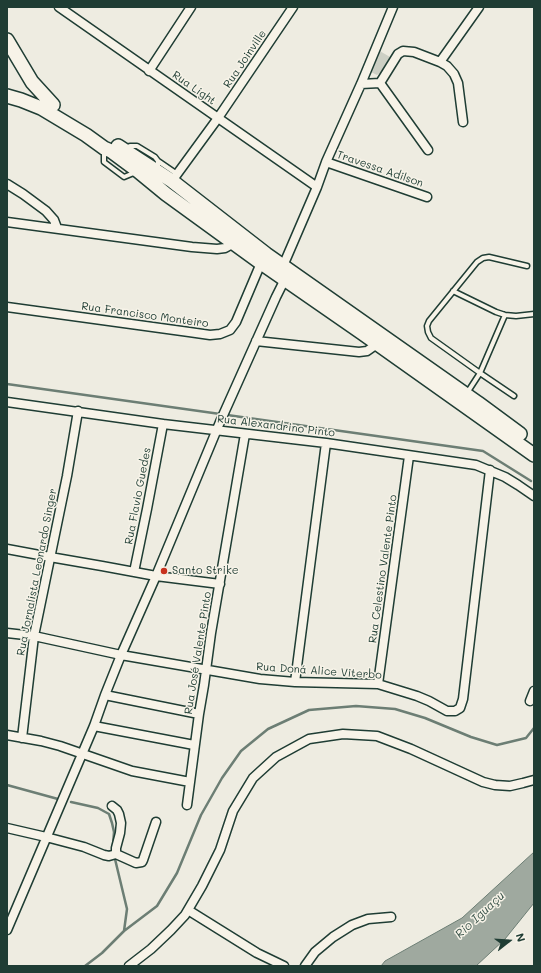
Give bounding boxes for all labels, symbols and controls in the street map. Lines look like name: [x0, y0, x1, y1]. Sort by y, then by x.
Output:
street label: Rua Joinville: [221, 28, 269, 90]
street label: Rua Light: [170, 68, 218, 108]
street label: Travessa Adilson: [335, 148, 425, 190]
street label: Rua Francisco Monteiro: [81, 300, 209, 330]
street label: Rua Alexandrino Pinto: [216, 412, 336, 440]
street label: Rua Flavio Guedes: [122, 446, 154, 546]
street label: Rua Jornalista Leonardo Singer: [14, 487, 60, 657]
street label: Rua Celestino Valente Pinto: [366, 494, 400, 644]
place label: Santo Strike: [172, 564, 239, 578]
marker: Santo Strike: [159, 566, 169, 576]
street label: Rua José Valente Pinto: [182, 591, 214, 715]
street label: Rua Doná Alice Viterbo: [256, 660, 382, 682]
water label: Rio Iguaçu: [452, 889, 508, 941]
north arrow: [489, 921, 529, 961]
text: N: [513, 931, 529, 944]

